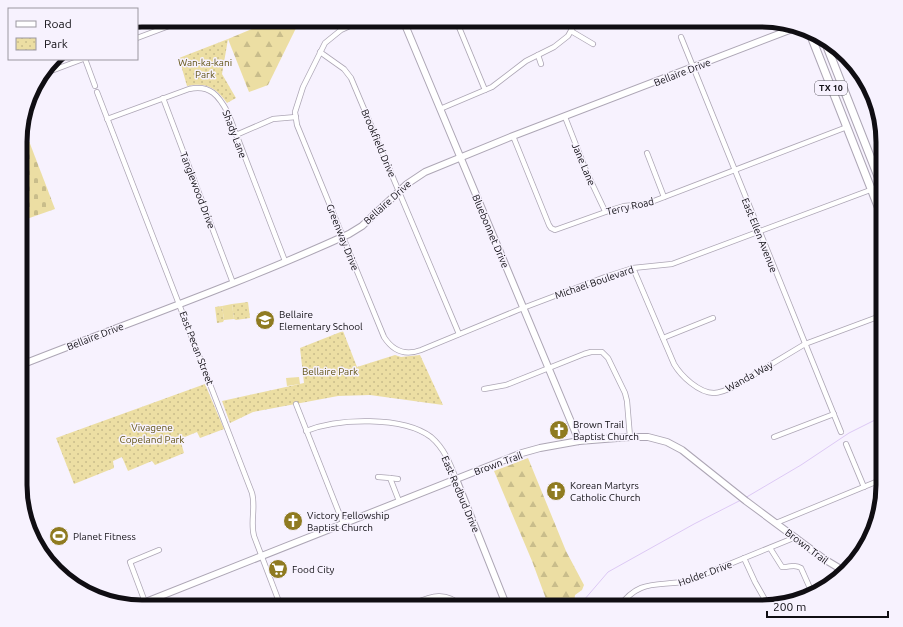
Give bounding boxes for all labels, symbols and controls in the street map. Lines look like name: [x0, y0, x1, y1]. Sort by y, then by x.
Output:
legend: [8, 8, 138, 60]
text: Road: [44, 17, 72, 30]
text: Park: [44, 37, 68, 50]
park label: Wan-ka-kani Park: [178, 57, 232, 80]
street label: Bellaire Drive: [652, 57, 712, 88]
road number: TX 10: [815, 81, 847, 95]
street label: Brookfield Drive: [359, 107, 398, 179]
street label: Shady Lane: [220, 109, 249, 160]
street label: Jane Lane: [570, 141, 597, 187]
street label: Tanglewood Drive: [178, 150, 217, 230]
street label: Bellaire Drive: [361, 178, 413, 227]
street label: Bluebonnet Drive: [470, 193, 511, 270]
street label: Terry Road: [605, 196, 655, 217]
street label: East Ellen Avenue: [740, 196, 780, 274]
street label: Greenway Drive: [324, 202, 361, 272]
street label: Michael Boulevard: [553, 264, 635, 301]
school or university icon: Bellaire Elementary School: [254, 309, 276, 331]
place label: Bellaire Elementary School: [279, 309, 363, 332]
street label: East Pecan Street: [177, 310, 216, 387]
street label: Bellaire Drive: [65, 321, 125, 352]
street label: Wanda Way: [724, 359, 775, 394]
park label: Bellaire Park: [302, 366, 358, 377]
church icon: Brown Trail Baptist Church: [548, 419, 570, 441]
place label: Brown Trail Baptist Church: [573, 419, 639, 442]
park label: Vivagene Copeland Park: [120, 422, 184, 445]
street label: Brown Trail: [472, 449, 524, 477]
street label: East Redbud Drive: [439, 454, 482, 534]
church icon: Korean Martyrs Catholic Church: [545, 480, 567, 502]
place label: Korean Martyrs Catholic Church: [570, 480, 640, 503]
church icon: Victory Fellowship Baptist Church: [282, 510, 304, 532]
place label: Victory Fellowship Baptist Church: [307, 510, 390, 533]
sports icon: Planet Fitness: [48, 525, 70, 547]
street label: Brown Trail: [783, 527, 831, 566]
place label: Planet Fitness: [73, 531, 136, 542]
supermarket icon: Food City: [267, 558, 289, 580]
street label: Holder Drive: [677, 559, 734, 588]
place label: Food City: [292, 564, 335, 575]
scale bar: [767, 593, 888, 619]
text: 200 m: [773, 600, 806, 613]

